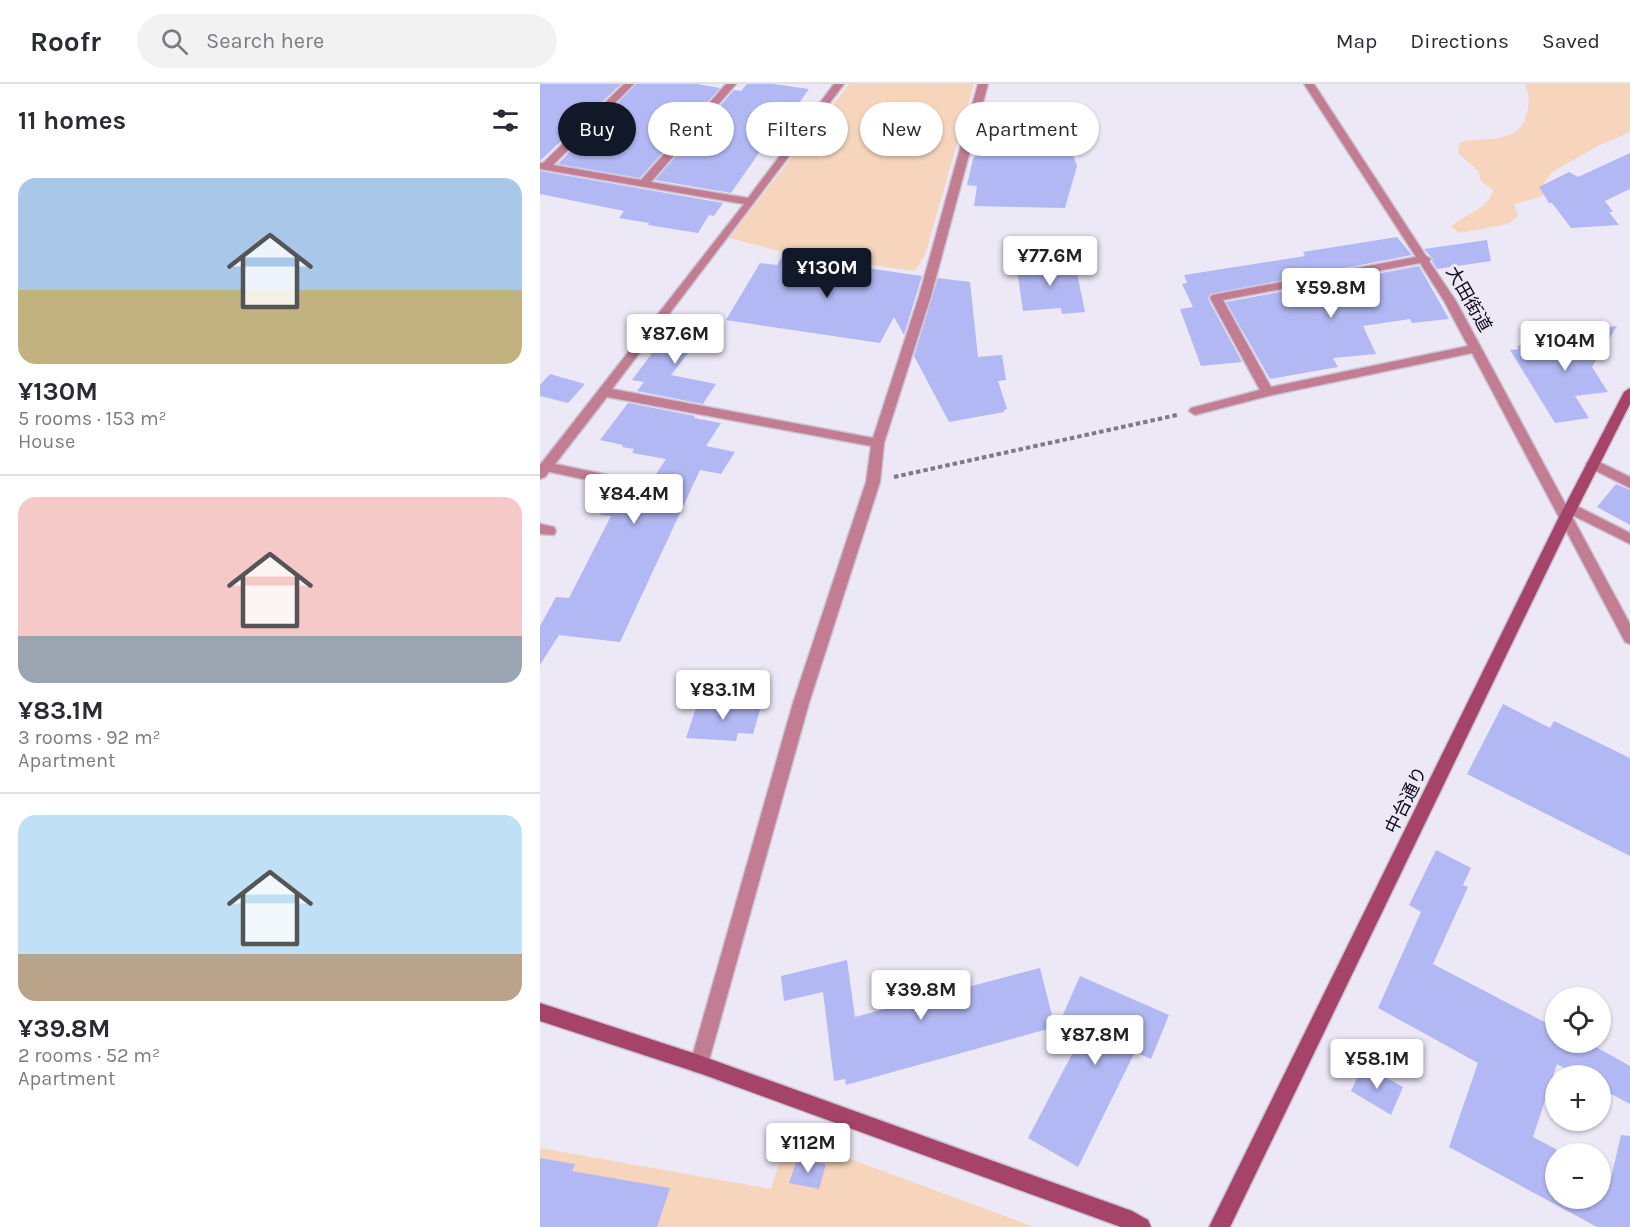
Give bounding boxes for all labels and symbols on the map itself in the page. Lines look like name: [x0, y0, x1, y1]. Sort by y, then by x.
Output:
pin: ¥77.6M: [1001, 236, 1099, 287]
pin: ¥130M: [785, 248, 869, 299]
street label: 大田街道: [1441, 262, 1497, 336]
pin: ¥59.8M: [1282, 268, 1380, 319]
pin: ¥87.6M: [626, 314, 724, 365]
pin: ¥104M: [1523, 321, 1607, 372]
pin: ¥84.4M: [585, 474, 683, 525]
pin: ¥83.1M: [674, 670, 772, 721]
street label: 中台通り: [1380, 763, 1432, 837]
pin: ¥39.8M: [872, 970, 970, 1021]
pin: ¥87.8M: [1046, 1015, 1144, 1066]
pin: ¥58.1M: [1328, 1039, 1426, 1090]
pin: ¥112M: [766, 1123, 850, 1174]

